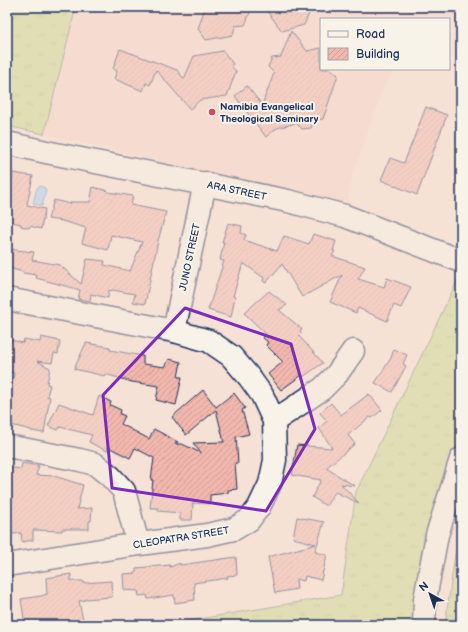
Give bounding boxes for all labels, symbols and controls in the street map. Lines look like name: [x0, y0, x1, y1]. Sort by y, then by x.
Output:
legend: [320, 18, 450, 70]
text: Road: [356, 27, 385, 42]
text: Building: [356, 47, 400, 62]
place label: Namibia Evangelical Theological Seminary: [220, 101, 319, 125]
marker: Namibia Evangelical Theological Seminary: [207, 107, 217, 117]
street label: ARA STREET: [206, 179, 267, 203]
street label: JUNO STREET: [177, 222, 203, 292]
street label: CLEOPATRA STREET: [132, 524, 230, 552]
north arrow: [410, 574, 450, 614]
text: N: [417, 579, 431, 594]

